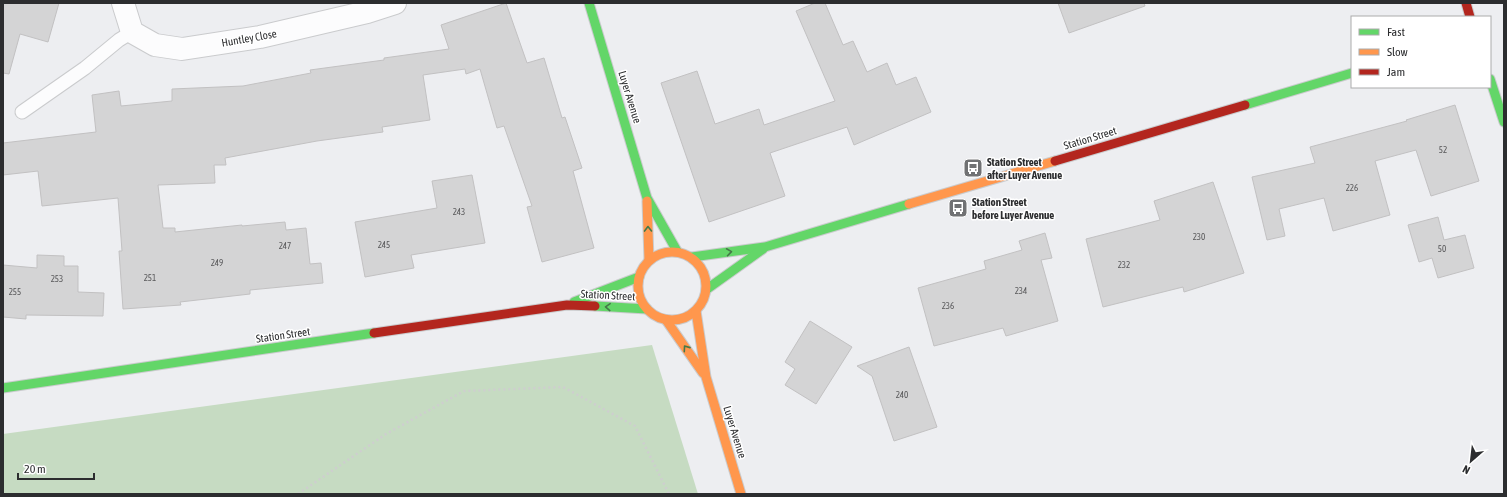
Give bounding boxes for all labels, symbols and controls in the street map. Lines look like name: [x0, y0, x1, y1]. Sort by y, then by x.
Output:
legend: [1351, 16, 1491, 88]
text: Fast: [1387, 25, 1405, 39]
street label: Huntley Close: [221, 27, 277, 49]
text: Slow: [1387, 45, 1408, 59]
text: Jam: [1387, 65, 1405, 79]
street label: Luyer Avenue: [616, 69, 644, 125]
street label: Station Street: [1062, 124, 1118, 152]
house number: 52: [1439, 145, 1447, 155]
place label: Station Street after Luyer Avenue: [987, 156, 1062, 181]
bus stop icon: Station Street after Luyer Avenue: [962, 157, 984, 179]
house number: 226: [1346, 183, 1358, 193]
place label: Station Street before Luyer Avenue: [972, 196, 1054, 221]
bus stop icon: Station Street before Luyer Avenue: [947, 197, 969, 219]
house number: 243: [453, 207, 465, 217]
one-way arrow: [644, 226, 652, 232]
house number: 230: [1193, 232, 1205, 242]
house number: 245: [378, 240, 390, 250]
house number: 247: [279, 241, 291, 251]
house number: 50: [1438, 244, 1446, 254]
one-way arrow: [726, 248, 732, 257]
house number: 249: [211, 258, 223, 268]
house number: 232: [1118, 260, 1130, 270]
house number: 251: [144, 273, 156, 283]
house number: 253: [51, 274, 63, 284]
house number: 234: [1015, 286, 1027, 296]
house number: 255: [9, 287, 21, 297]
street label: Station Street: [580, 288, 636, 302]
house number: 236: [942, 301, 954, 311]
one-way arrow: [605, 303, 611, 311]
street label: Station Street: [255, 325, 311, 345]
one-way arrow: [684, 346, 691, 353]
house number: 240: [896, 390, 908, 400]
street label: Luyer Avenue: [721, 404, 749, 460]
north arrow: [1451, 441, 1491, 481]
scale bar: [18, 455, 94, 481]
text: 20 m: [24, 462, 46, 476]
text: N: [1461, 463, 1472, 477]

